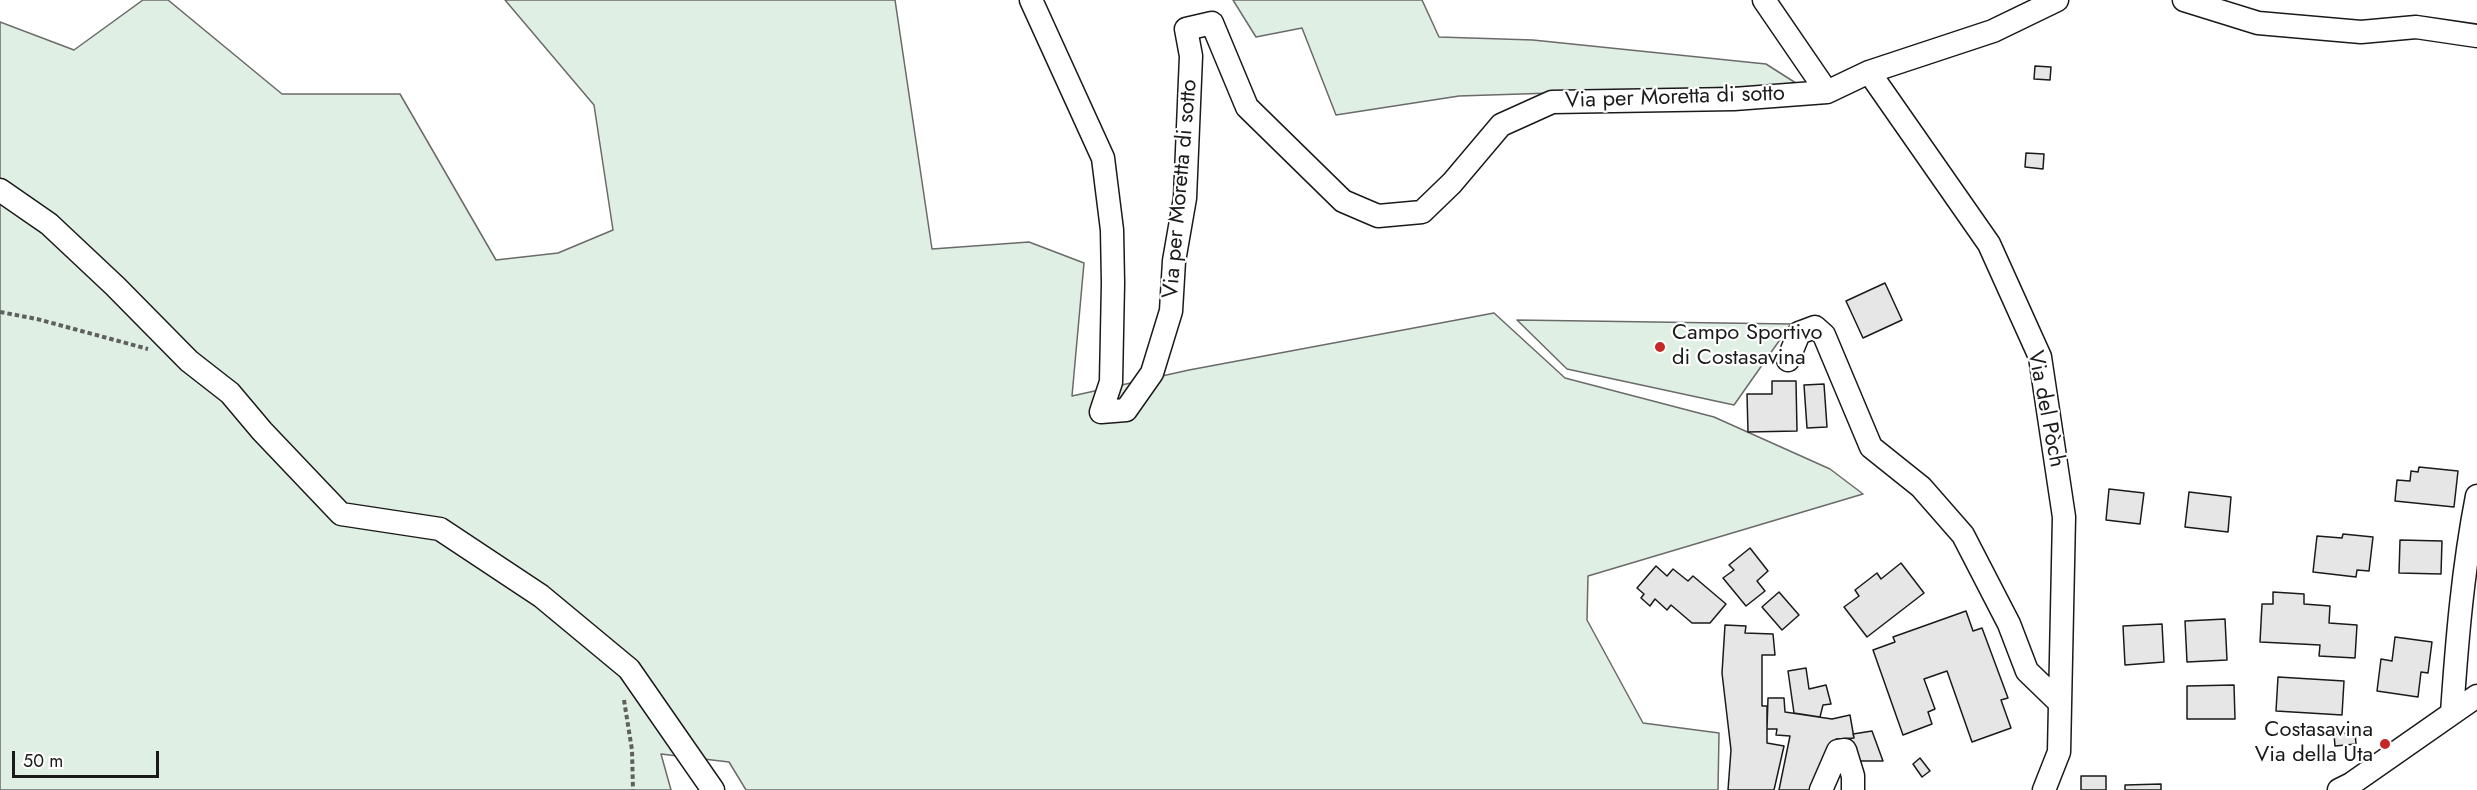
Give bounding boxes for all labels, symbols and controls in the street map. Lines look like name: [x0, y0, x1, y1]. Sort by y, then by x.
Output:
street label: Via per Moretta di sotto: [1158, 78, 1204, 300]
street label: Via per Moretta di sotto: [1565, 81, 1785, 115]
place label: Campo Sportivo di Costasavina: [1672, 321, 1822, 372]
marker: Campo Sportivo di Costasavina: [1653, 340, 1667, 354]
street label: Via del Pòch: [2021, 348, 2069, 470]
place label: Costasavina Via della Uta: [2255, 718, 2373, 770]
marker: Costasavina Via della Uta: [2378, 737, 2392, 751]
scale bar: [15, 739, 162, 777]
text: 50 m: [23, 748, 63, 774]

